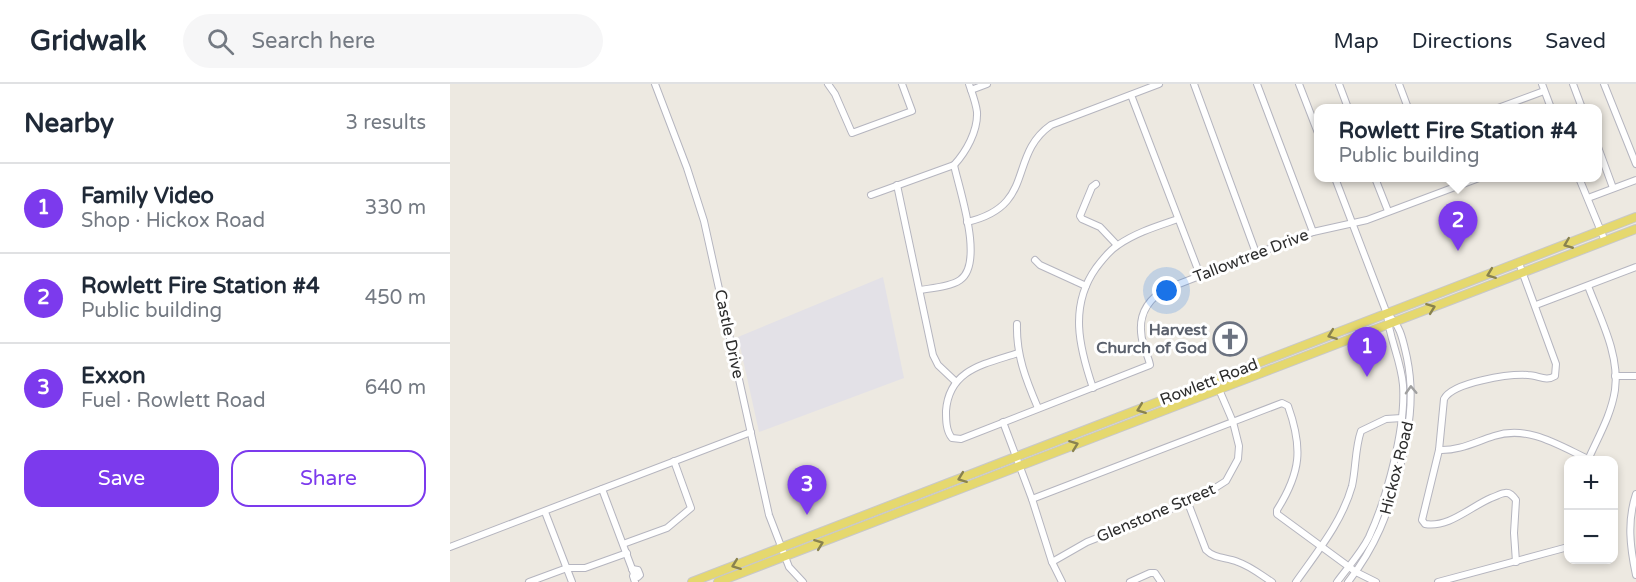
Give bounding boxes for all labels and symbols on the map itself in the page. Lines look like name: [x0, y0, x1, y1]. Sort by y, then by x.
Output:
pin: 2: [1438, 202, 1478, 251]
street label: Tallowtree Drive: [1191, 225, 1311, 287]
one-way arrow: [1563, 237, 1574, 249]
one-way arrow: [1486, 267, 1497, 279]
your location: [1152, 276, 1181, 305]
street label: Castle Drive: [710, 288, 748, 380]
one-way arrow: [1424, 303, 1435, 315]
place label: Harvest Church of God: [1096, 320, 1208, 358]
church icon: Harvest Church of God: [1212, 321, 1248, 357]
one-way arrow: [1327, 327, 1338, 340]
pin: 1: [1348, 328, 1386, 377]
street label: Rowlett Road: [1157, 354, 1261, 410]
one-way arrow: [1404, 386, 1417, 395]
one-way arrow: [1136, 401, 1146, 414]
street label: Hickox Road: [1376, 419, 1418, 517]
one-way arrow: [1068, 440, 1079, 452]
pin: 3: [788, 466, 826, 515]
one-way arrow: [957, 471, 968, 483]
street label: Glenstone Street: [1094, 479, 1218, 547]
one-way arrow: [813, 538, 824, 551]
one-way arrow: [732, 558, 742, 571]

